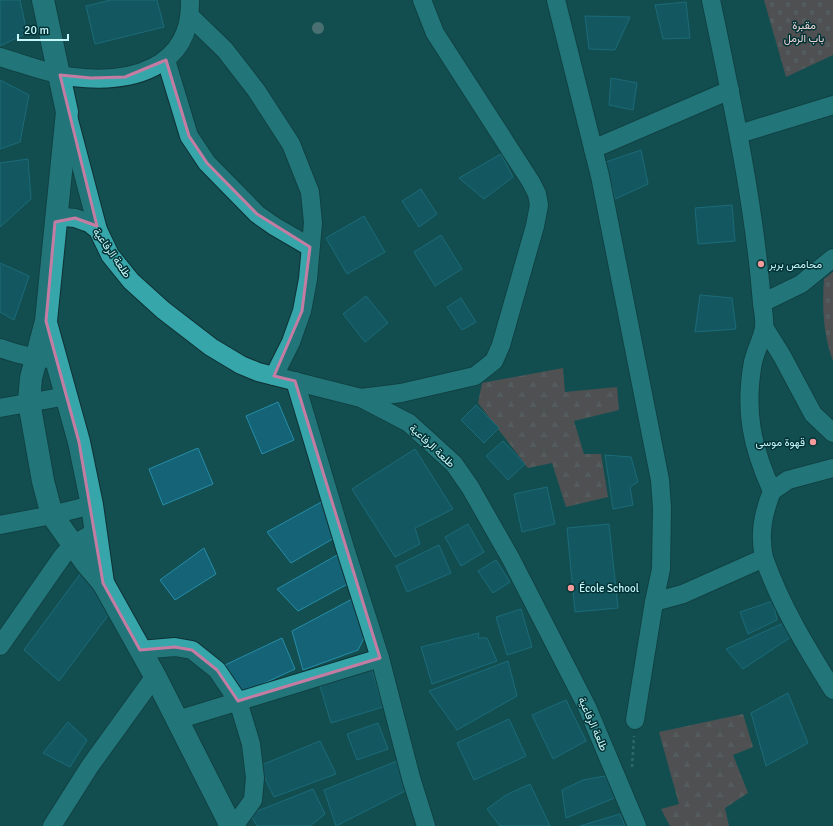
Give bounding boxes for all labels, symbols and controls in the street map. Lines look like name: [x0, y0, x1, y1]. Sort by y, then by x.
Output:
scale bar: [18, 16, 68, 42]
park label: مقبرة باب الرمل: [784, 19, 824, 45]
text: 20 m: [24, 23, 49, 38]
street label: طلعة الرفاعية: [90, 226, 134, 280]
place label: محامص بربر: [768, 258, 822, 271]
marker: محامص بربر: [756, 259, 766, 269]
street label: طلعة الرفاعية: [406, 422, 458, 470]
place label: قهوة موسى: [755, 436, 805, 449]
marker: قهوة موسى: [808, 437, 818, 447]
place label: École School: [579, 581, 639, 595]
marker: École School: [566, 583, 576, 593]
street label: طلعة الرفاعية: [575, 695, 611, 753]

